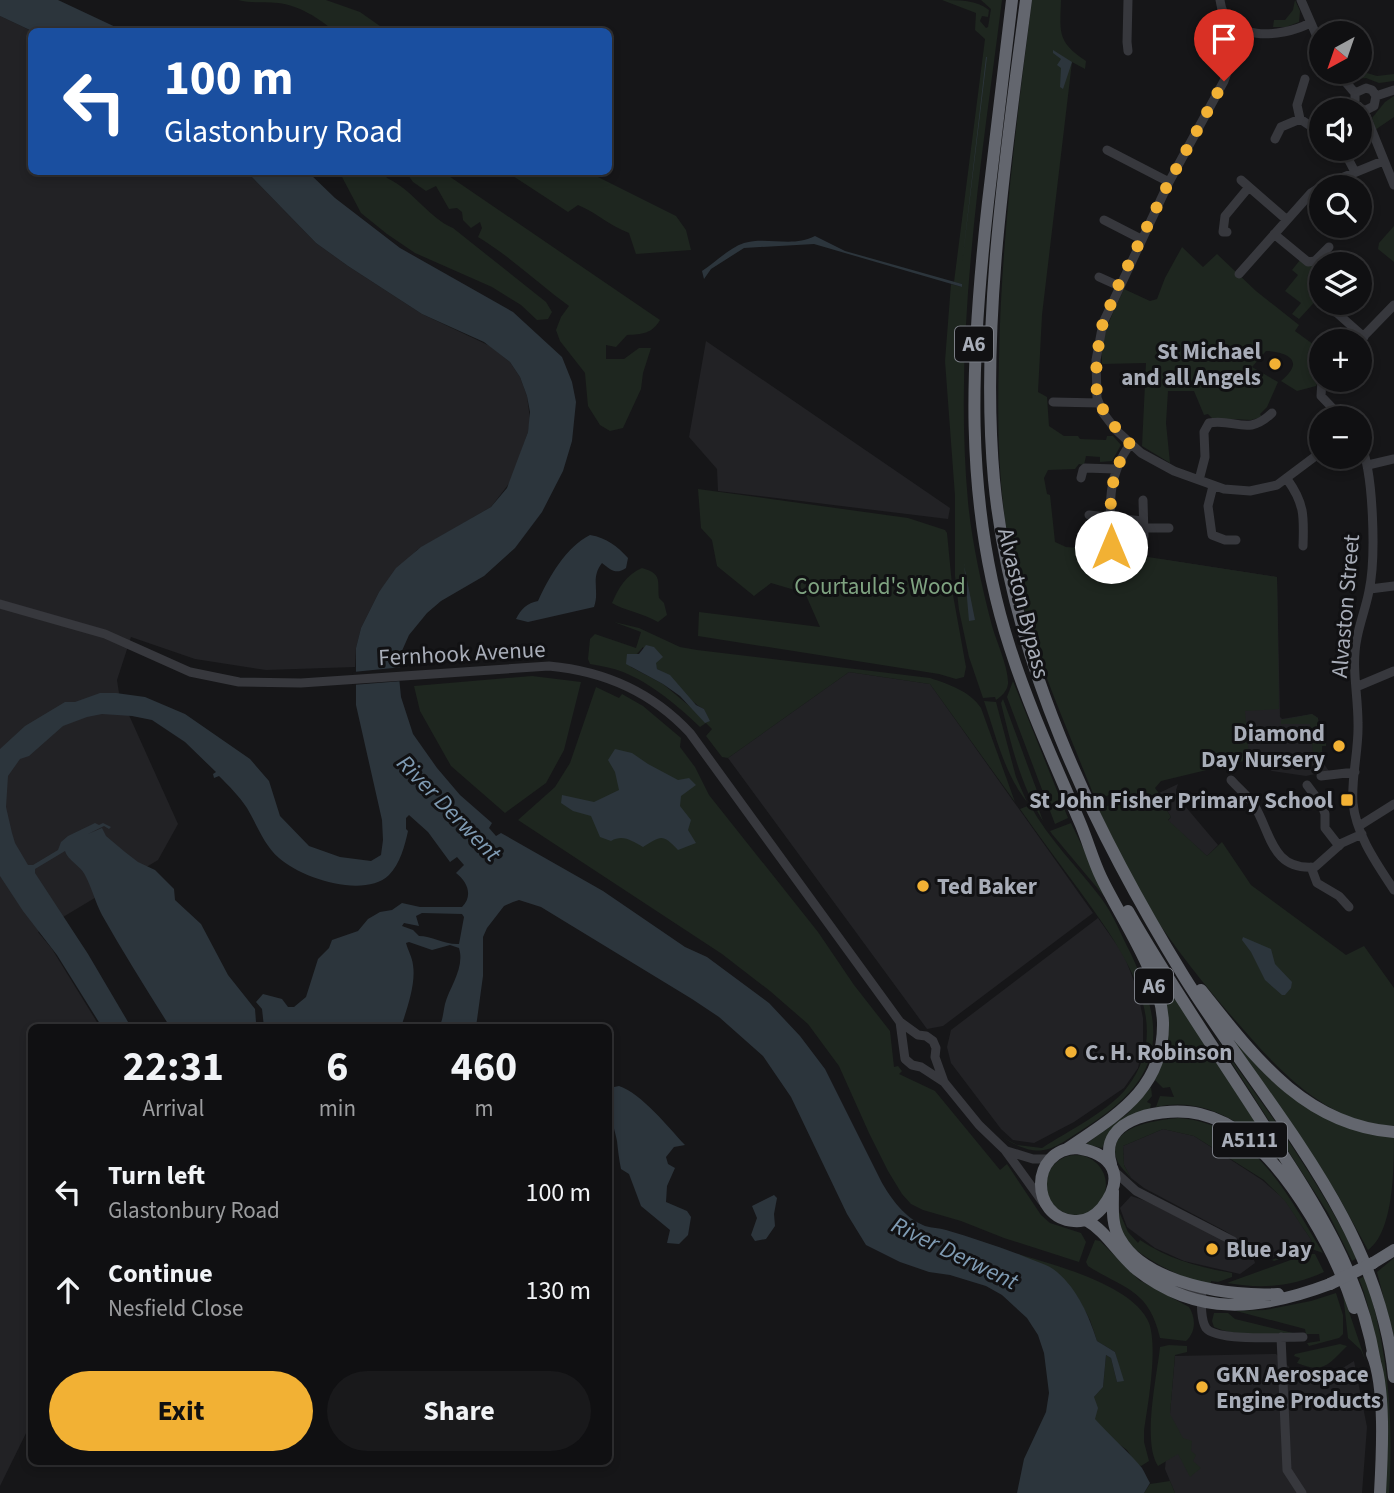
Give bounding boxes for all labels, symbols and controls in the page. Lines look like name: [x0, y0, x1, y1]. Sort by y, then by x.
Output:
pin: [1194, 9, 1254, 81]
icon: arrive: [1205, 20, 1243, 58]
north arrow: [1309, 21, 1372, 84]
map controls: [1309, 21, 1372, 469]
text: 100 m: [164, 44, 293, 114]
icon: left: [49, 56, 140, 147]
button: sound: [1309, 98, 1372, 161]
text: Glastonbury Road: [164, 109, 403, 155]
button: search: [1309, 175, 1372, 238]
button: layers: [1309, 252, 1372, 315]
road number: A6: [955, 326, 993, 362]
button: +: [1309, 329, 1372, 392]
place label: St Michael and all Angels: [1121, 335, 1261, 394]
marker: St Michael and all Angels: [1267, 356, 1283, 372]
button: −: [1309, 406, 1372, 469]
position arrow: [1074, 510, 1148, 584]
street label: Alvaston Bypass: [989, 525, 1058, 682]
street label: Alvaston Street: [1323, 533, 1368, 679]
park label: Courtauld's Wood: [794, 570, 966, 603]
street label: Fernhook Avenue: [378, 633, 546, 674]
place label: Diamond Day Nursery: [1201, 717, 1325, 776]
marker: Diamond Day Nursery: [1331, 738, 1347, 754]
water label: River Derwent: [388, 747, 510, 871]
place label: St John Fisher Primary School: [1029, 784, 1333, 817]
marker: St John Fisher Primary School: [1339, 792, 1355, 808]
place label: Ted Baker: [937, 870, 1038, 903]
marker: Ted Baker: [915, 878, 931, 894]
road number: A6: [1135, 968, 1173, 1004]
place label: C. H. Robinson: [1085, 1036, 1232, 1069]
text: 22:31: [123, 1037, 224, 1097]
text: 6: [326, 1037, 348, 1097]
text: 460: [451, 1037, 517, 1097]
marker: C. H. Robinson: [1063, 1044, 1079, 1060]
text: Arrival: [142, 1092, 204, 1125]
text: min: [319, 1092, 356, 1125]
text: m: [474, 1092, 494, 1125]
road number: A5111: [1213, 1122, 1287, 1158]
text: Turn left: [108, 1157, 205, 1194]
icon: left: [49, 1173, 87, 1211]
text: 100 m: [525, 1174, 591, 1211]
text: Glastonbury Road: [108, 1194, 280, 1227]
water label: River Derwent: [885, 1208, 1025, 1300]
place label: Blue Jay: [1226, 1233, 1312, 1266]
marker: Blue Jay: [1204, 1241, 1220, 1257]
text: Continue: [108, 1255, 213, 1292]
icon: ahead: [49, 1271, 87, 1309]
text: 130 m: [525, 1272, 591, 1309]
text: Nesfield Close: [108, 1292, 243, 1325]
place label: GKN Aerospace Engine Products: [1216, 1358, 1381, 1417]
button: Exit: [49, 1371, 313, 1451]
button: Share: [327, 1371, 591, 1451]
marker: GKN Aerospace Engine Products: [1194, 1379, 1210, 1395]

